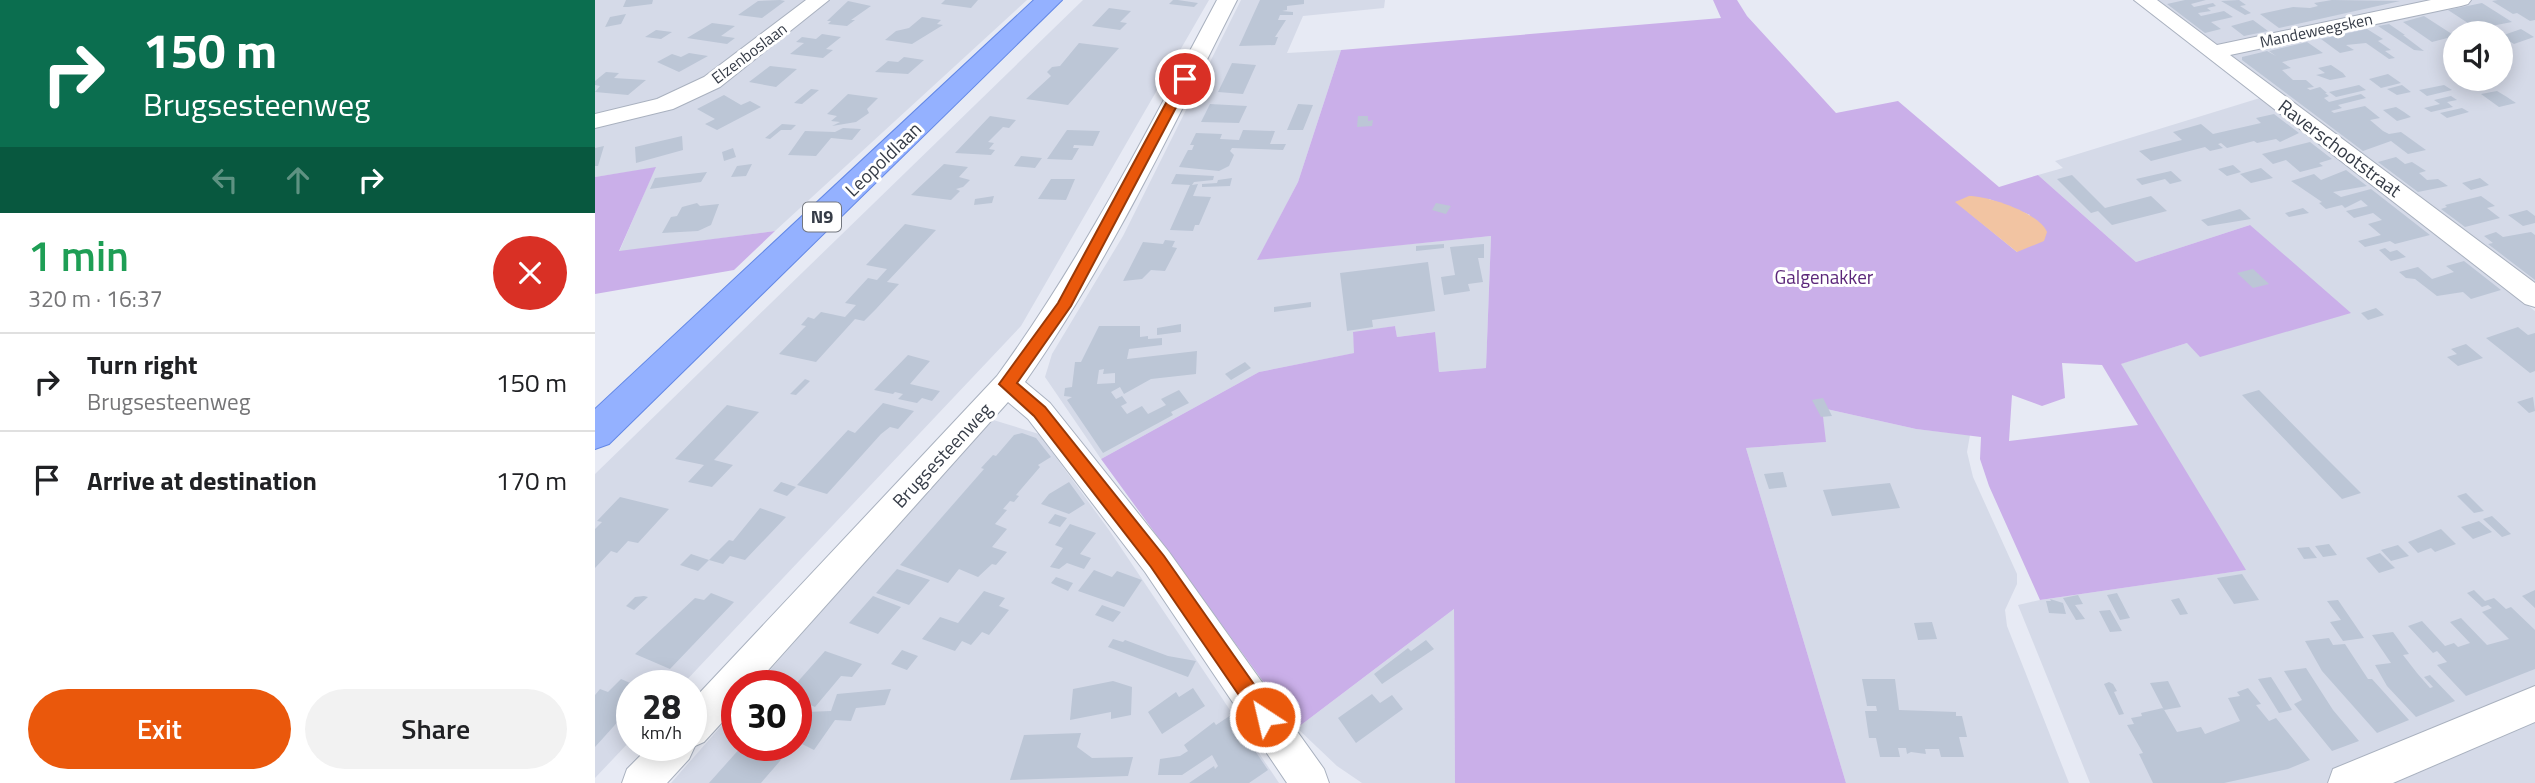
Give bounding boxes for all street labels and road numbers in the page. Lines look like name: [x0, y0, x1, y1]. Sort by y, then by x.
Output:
street label: Mandeweegsken: [2257, 6, 2375, 54]
street label: Elzenboslaan: [706, 17, 792, 89]
street label: Raverschootstraat: [2272, 91, 2408, 204]
street label: Leopoldlaan: [838, 115, 928, 203]
road number: N9: [803, 202, 841, 232]
street label: Brugsesteenweg: [885, 395, 998, 514]

